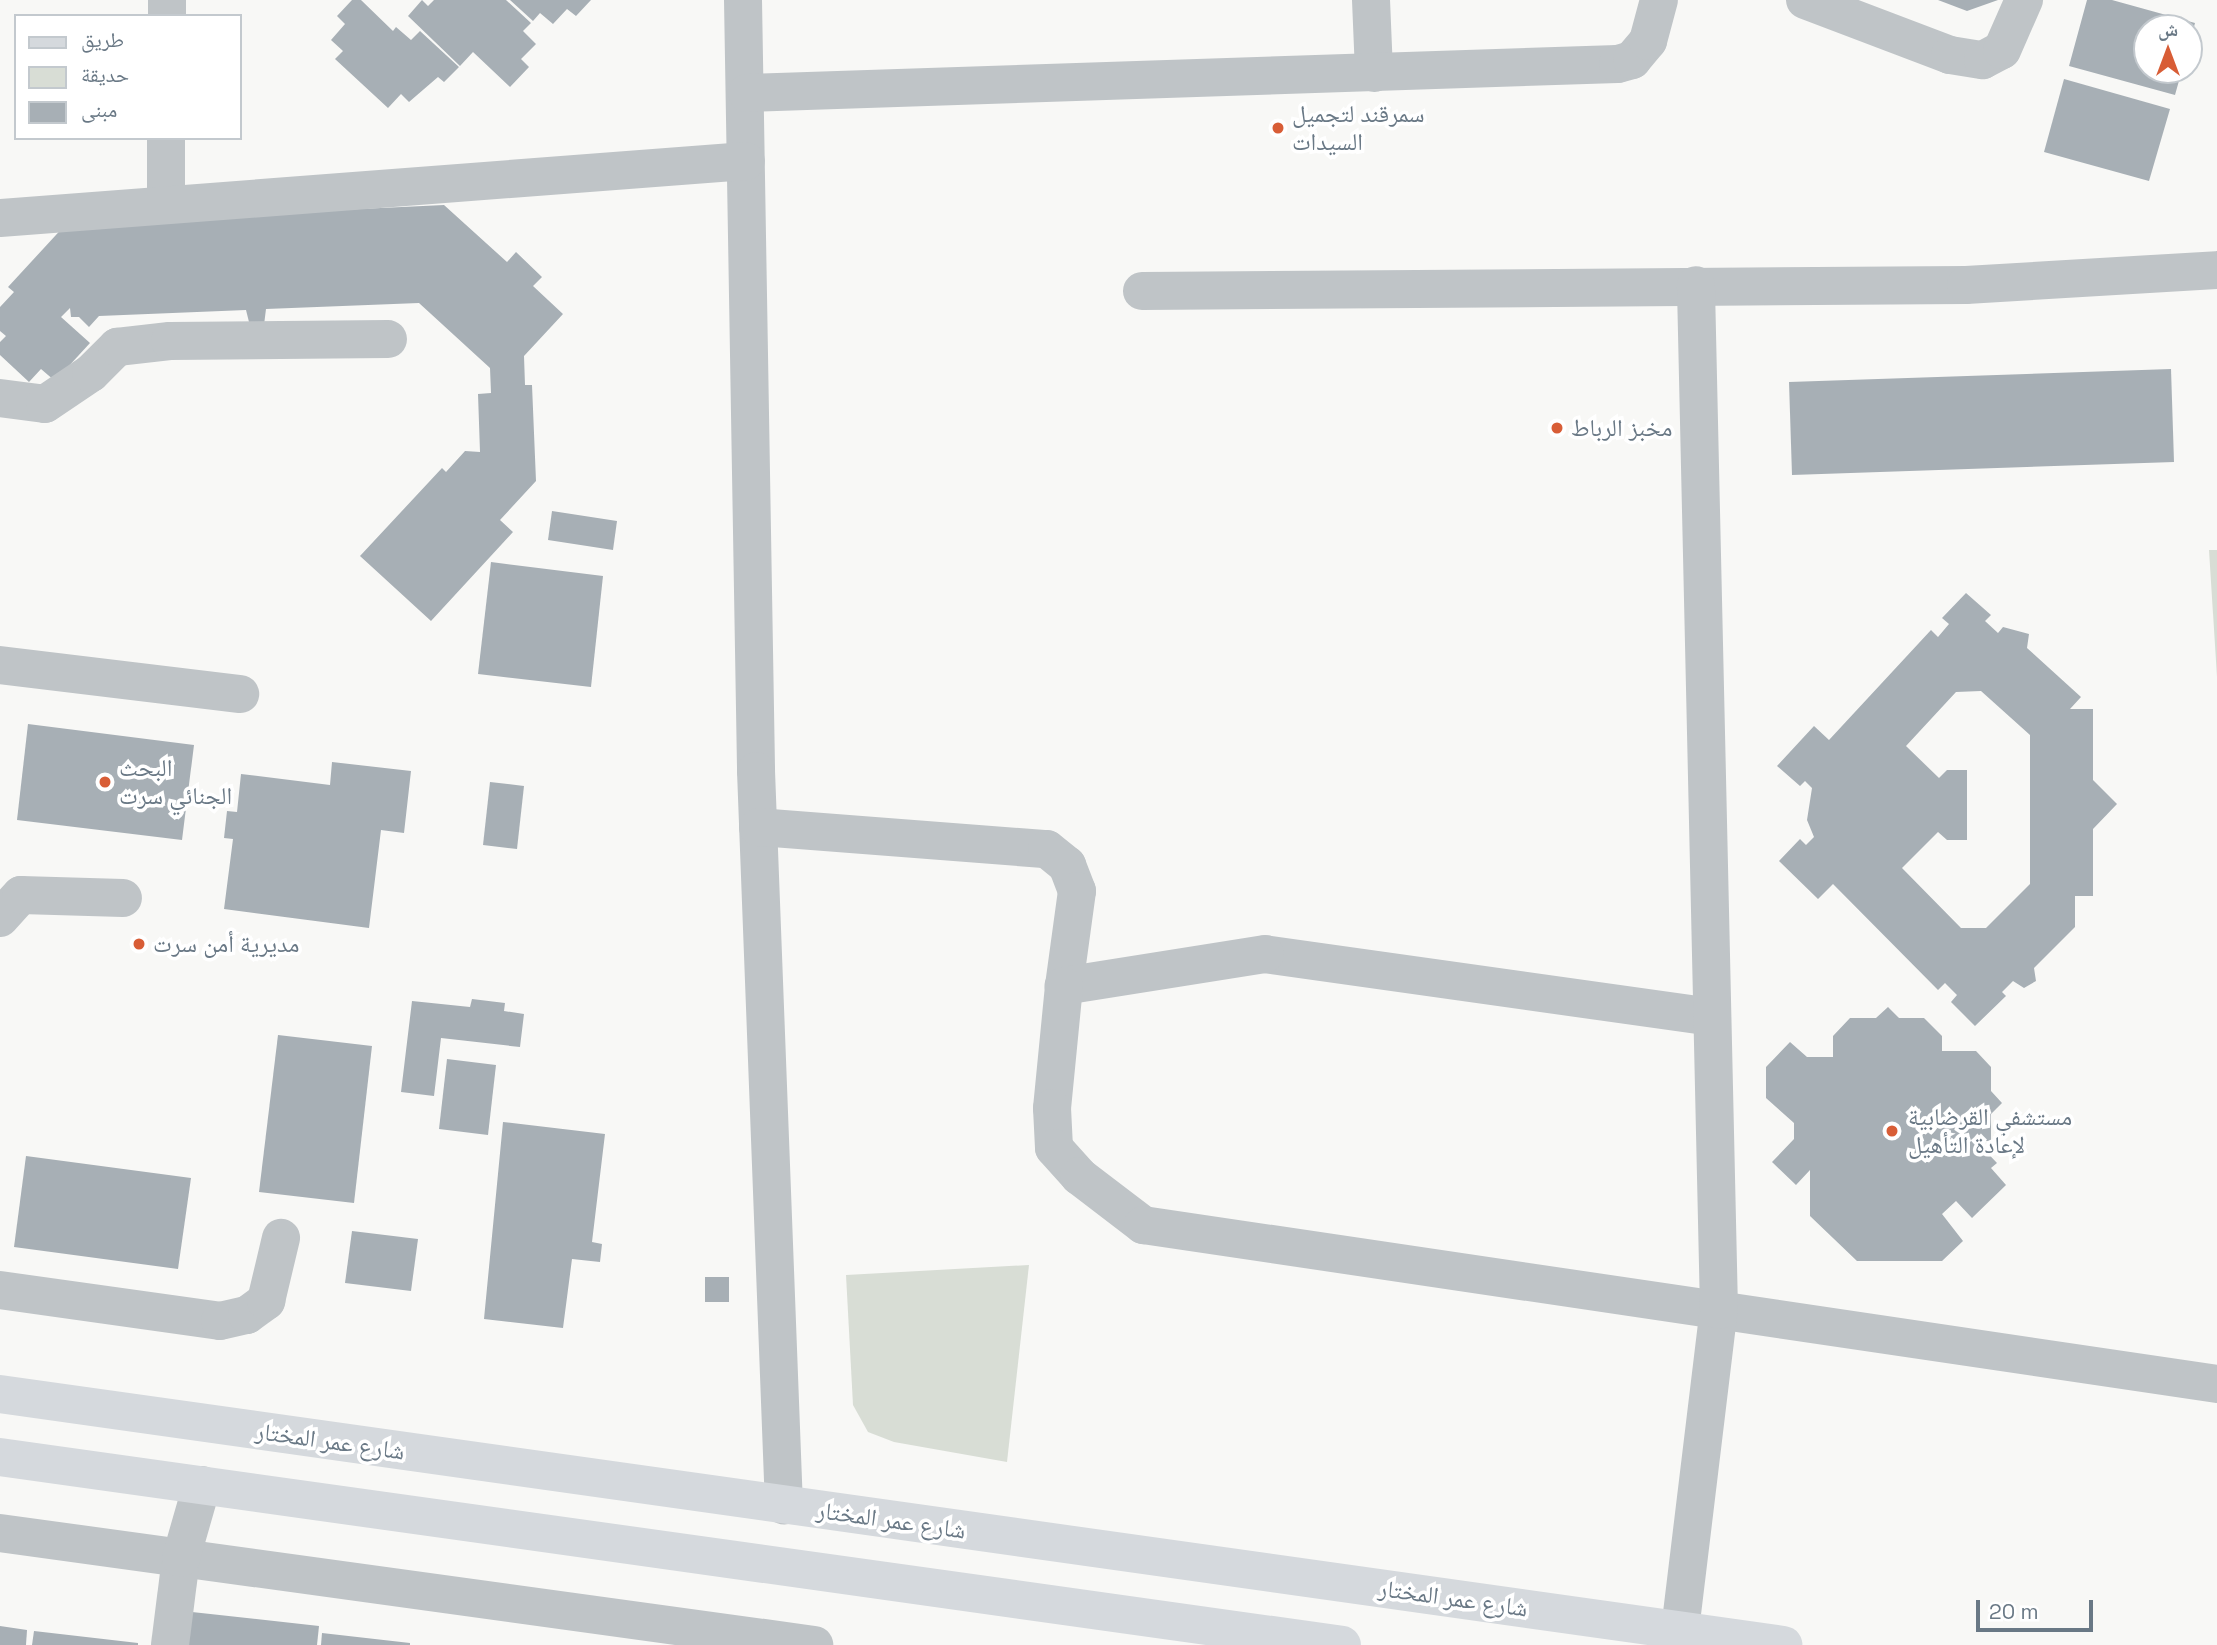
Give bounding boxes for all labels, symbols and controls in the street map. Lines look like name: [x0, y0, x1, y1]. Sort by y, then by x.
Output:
legend: [14, 14, 242, 140]
north arrow: [2133, 14, 2203, 84]
text: ش: [2158, 17, 2178, 42]
text: طريق: [81, 26, 124, 53]
text: حديقة: [81, 61, 129, 88]
text: مبنى: [81, 96, 117, 123]
place label: سمرقند لتجميل السيدات: [1292, 100, 1424, 156]
marker: سمرقند لتجميل السيدات: [1270, 120, 1286, 136]
place label: مخبز الرباط: [1571, 414, 1672, 442]
marker: مخبز الرباط: [1549, 420, 1565, 436]
place label: البحث الجنائي سرت: [119, 754, 232, 810]
marker: البحث الجنائي سرت: [97, 774, 113, 790]
place label: مديرية أمن سرت: [153, 930, 299, 958]
marker: مديرية أمن سرت: [131, 936, 147, 952]
place label: مستشفي القرضابية لإعادة التأهيل: [1908, 1103, 2072, 1159]
marker: مستشفي القرضابية لإعادة التأهيل: [1882, 1121, 1902, 1141]
street label: شارع عمر المختار: [254, 1416, 406, 1466]
street label: شارع عمر المختار: [815, 1495, 967, 1545]
street label: شارع عمر المختار: [1377, 1573, 1529, 1623]
scale bar: [1979, 1586, 2096, 1630]
text: 20 m: [1989, 1598, 2039, 1625]

